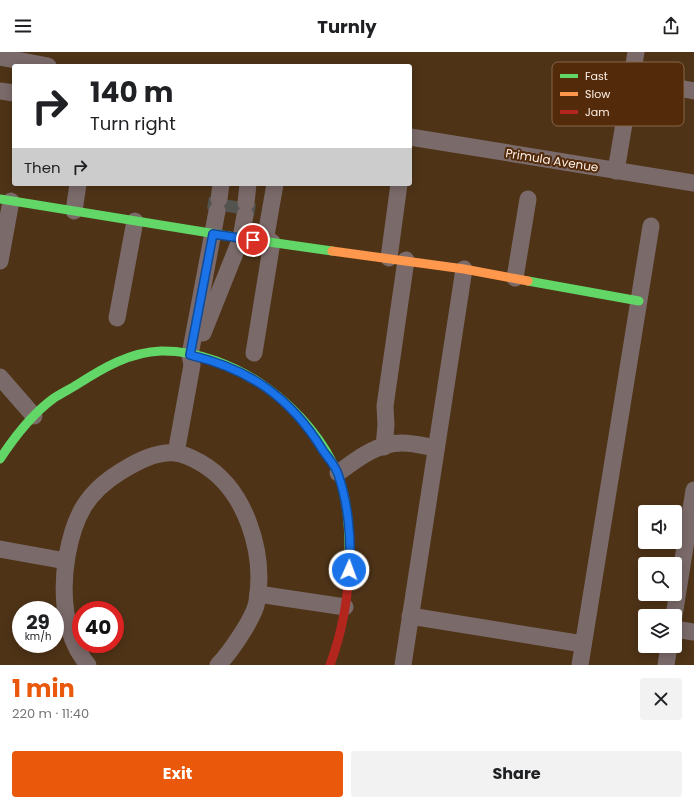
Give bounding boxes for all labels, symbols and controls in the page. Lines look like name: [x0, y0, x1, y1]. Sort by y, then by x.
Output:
text: Turnly: [317, 14, 377, 39]
icon: menu: [12, 15, 34, 37]
icon: share: [660, 15, 682, 37]
legend: [552, 62, 684, 126]
text: Fast: [585, 68, 608, 84]
text: 140 m: [90, 73, 173, 112]
icon: right: [24, 80, 76, 132]
text: Slow: [585, 86, 610, 102]
text: Jam: [585, 104, 610, 120]
text: Turn right: [90, 111, 176, 136]
street label: Primula Avenue: [504, 144, 600, 176]
icon: right: [69, 156, 91, 178]
text: Then: [24, 157, 61, 178]
pin: [236, 223, 270, 257]
icon: arrive: [242, 229, 264, 251]
map controls: [638, 505, 682, 653]
button: sound: [638, 505, 682, 549]
position arrow: [328, 549, 370, 591]
button: search: [638, 557, 682, 601]
speed limit sign: 40: [72, 601, 124, 653]
text: 29: [26, 608, 50, 636]
button: layers: [638, 609, 682, 653]
text: km/h: [25, 629, 51, 644]
text: 1 min: [12, 672, 75, 705]
button: close: [640, 678, 682, 720]
text: 220 m · 11:40: [12, 704, 89, 723]
button: Exit: [12, 751, 343, 797]
button: Share: [351, 751, 682, 797]

